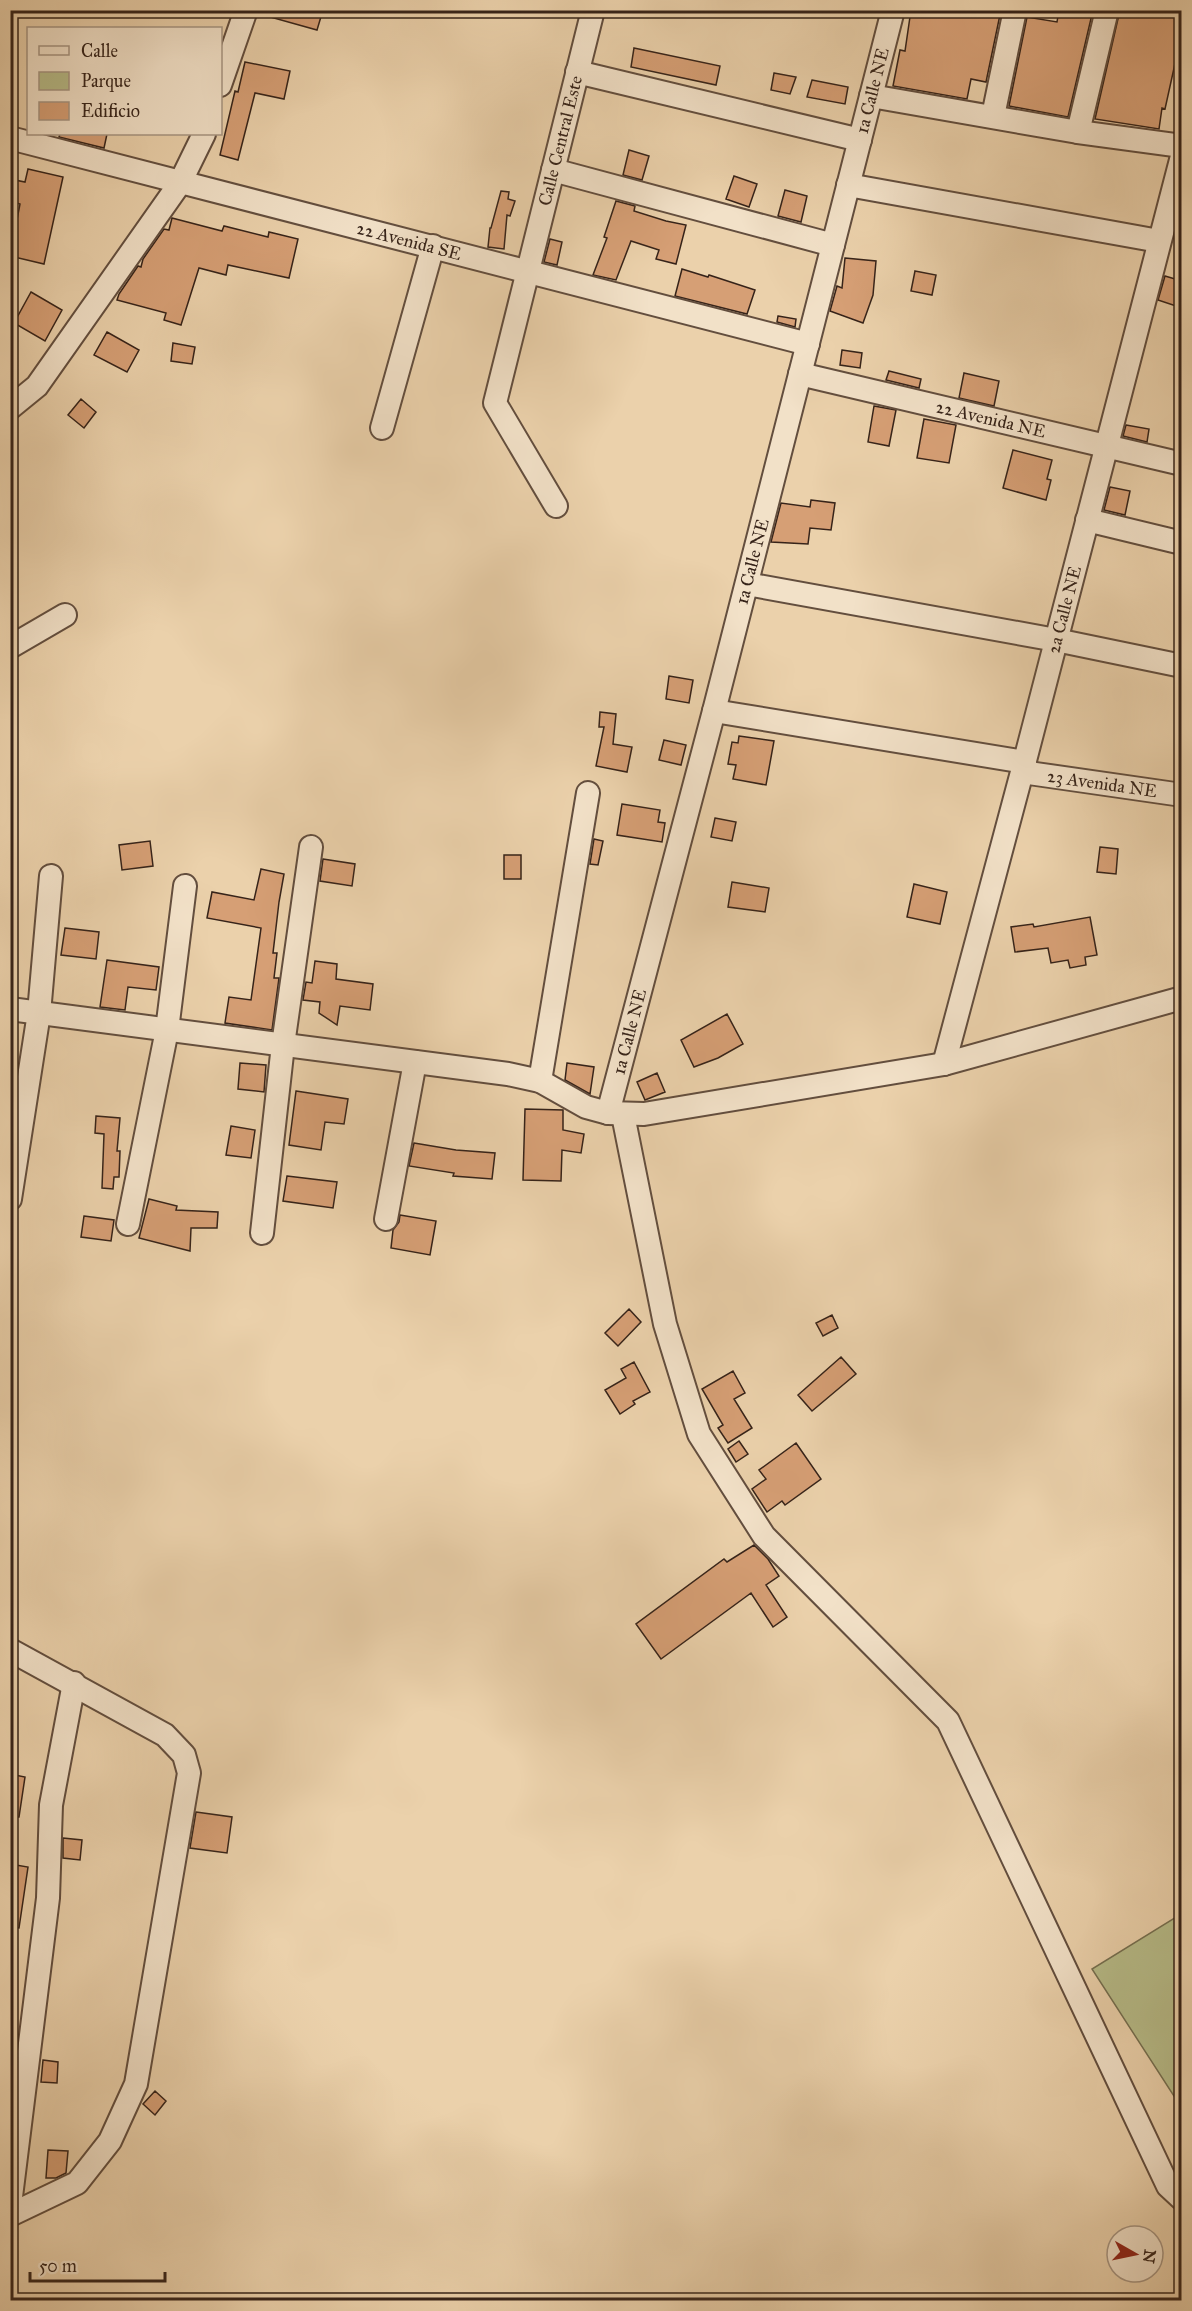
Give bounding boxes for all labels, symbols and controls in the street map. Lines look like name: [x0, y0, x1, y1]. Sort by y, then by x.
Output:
legend: [27, 27, 222, 135]
text: Calle: [81, 40, 118, 62]
street label: 1a Calle NE: [851, 45, 894, 136]
text: Parque: [81, 70, 131, 93]
street label: Calle Central Este: [534, 73, 587, 208]
text: Edificio: [81, 100, 140, 122]
street label: 22 Avenida SE: [354, 217, 464, 265]
street label: 22 Avenida NE: [934, 395, 1048, 443]
street label: 1a Calle NE: [731, 516, 774, 607]
street label: 2a Calle NE: [1042, 563, 1086, 656]
street label: 23 Avenida NE: [1046, 765, 1159, 802]
street label: 1a Calle NE: [608, 986, 651, 1077]
north arrow: [1105, 2224, 1165, 2284]
scale bar: [30, 2245, 165, 2283]
text: N: [1139, 2248, 1160, 2265]
text: 50 m: [39, 2255, 77, 2277]

